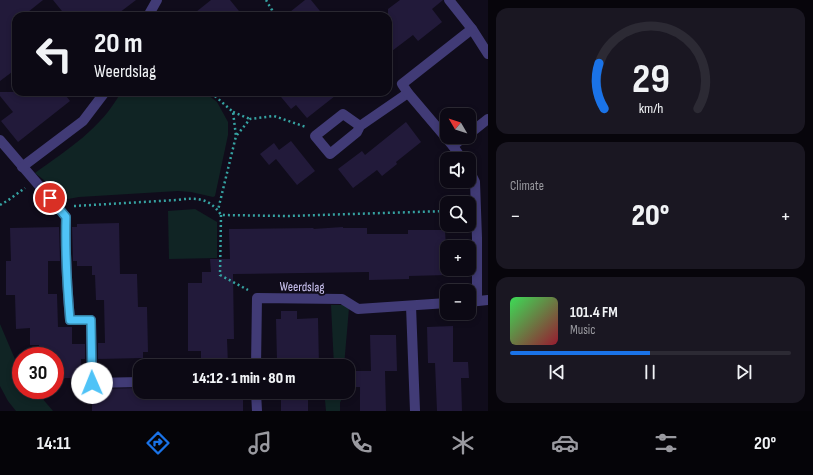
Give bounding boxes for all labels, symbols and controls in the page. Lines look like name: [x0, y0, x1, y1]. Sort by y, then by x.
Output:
text: 20 m: [94, 27, 143, 60]
icon: left: [28, 28, 80, 80]
text: 29: [632, 55, 669, 104]
text: Weerdslag: [94, 61, 156, 82]
text: km/h: [638, 100, 663, 117]
north arrow: [440, 108, 476, 144]
map controls: [440, 108, 476, 320]
button: sound: [440, 152, 476, 188]
text: Climate: [510, 178, 544, 194]
pin: [33, 181, 67, 215]
icon: arrive: [39, 187, 61, 209]
button: search: [440, 196, 476, 232]
text: 20°: [632, 198, 669, 234]
text: −: [510, 203, 521, 230]
text: +: [780, 203, 791, 230]
button: +: [440, 240, 476, 276]
street label: Weerdslag: [279, 279, 325, 295]
button: −: [440, 284, 476, 320]
text: 101.4 FM: [570, 303, 618, 322]
text: Music: [570, 322, 595, 338]
speed limit sign: 30: [12, 347, 64, 399]
icon: previous: [546, 361, 568, 383]
icon: pause: [639, 361, 661, 383]
icon: next: [733, 361, 755, 383]
position arrow: [71, 362, 113, 404]
text: 14:12 · 1 min · 80 m: [193, 369, 295, 388]
icon: directions: [144, 429, 172, 457]
icon: music: [246, 429, 274, 457]
icon: phone: [347, 429, 375, 457]
icon: climate: [449, 429, 477, 457]
icon: car: [551, 429, 579, 457]
icon: filters: [652, 429, 680, 457]
text: 14:11: [37, 433, 71, 454]
text: 20°: [754, 433, 776, 454]

